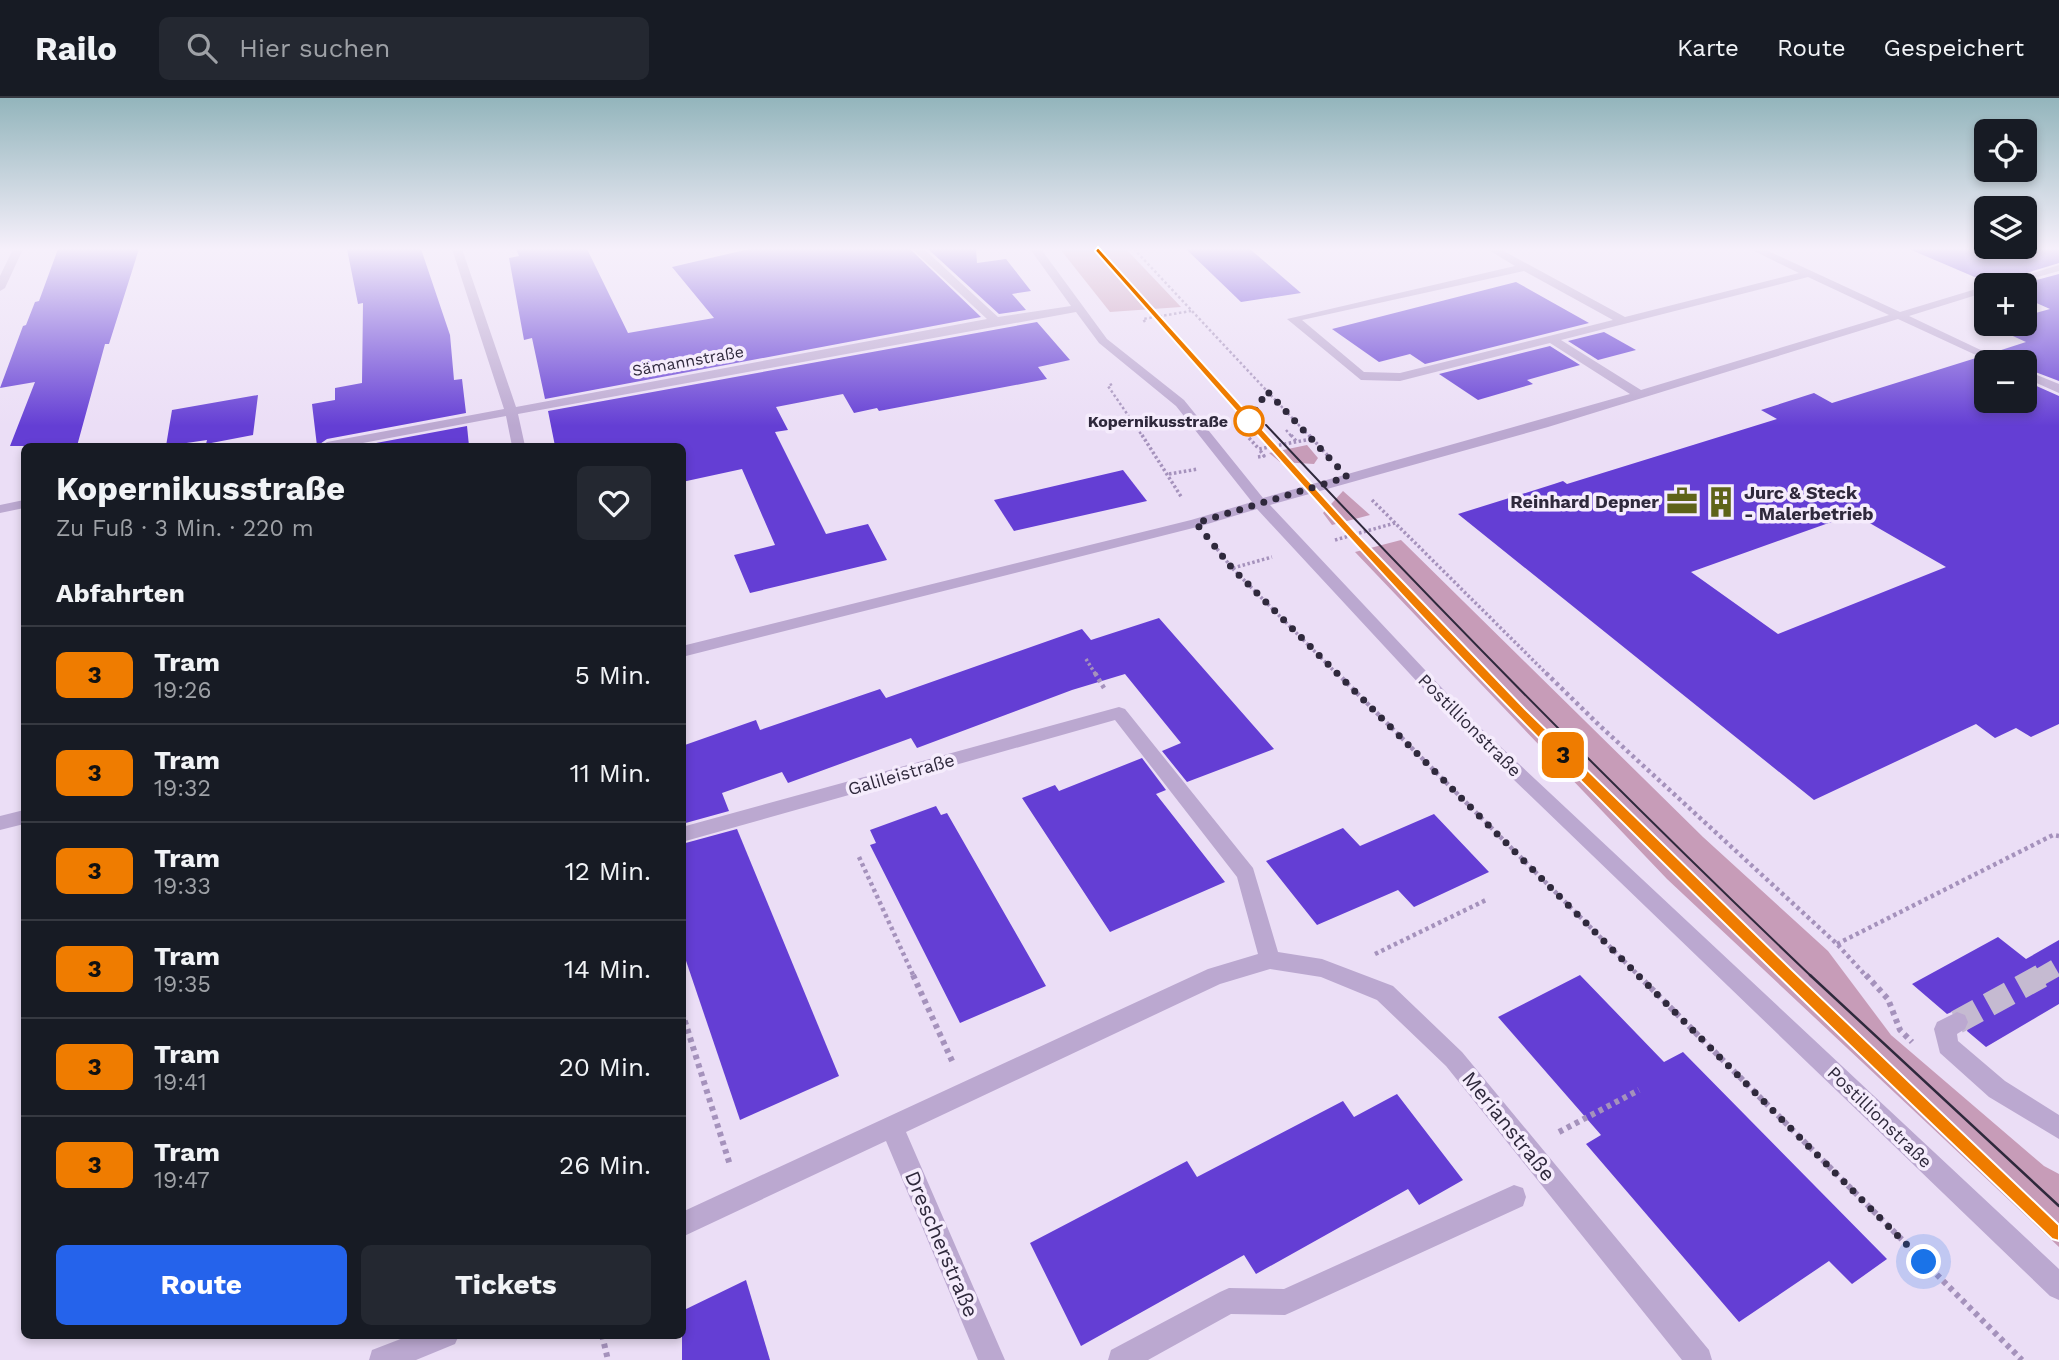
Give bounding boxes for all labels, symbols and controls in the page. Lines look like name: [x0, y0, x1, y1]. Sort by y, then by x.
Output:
search box: [159, 17, 649, 80]
text: Railo: [35, 29, 117, 68]
icon: search: [183, 29, 221, 67]
text: Hier suchen: [239, 33, 390, 63]
text: Karte: [1677, 34, 1739, 62]
text: Route: [1777, 34, 1846, 62]
text: Gespeichert: [1884, 34, 2024, 62]
map controls: [1974, 119, 2037, 413]
button: locate: [1974, 119, 2037, 182]
button: layers: [1974, 196, 2037, 259]
button: +: [1974, 273, 2037, 336]
street label: Sämannstraße: [631, 342, 745, 380]
button: −: [1974, 350, 2037, 413]
marker: Kopernikusstraße: [1234, 406, 1264, 436]
place label: Kopernikusstraße: [1088, 412, 1228, 431]
button: heart: [577, 466, 651, 540]
text: Kopernikusstraße: [56, 469, 345, 508]
place label: Jurc & Steck - Malerbetrieb: [1744, 482, 1874, 524]
office icon: Reinhard Depner: [1665, 484, 1699, 518]
building icon: Jurc & Steck - Malerbetrieb: [1704, 485, 1738, 519]
place label: Reinhard Depner: [1510, 491, 1659, 512]
text: Zu Fuß · 3 Min. · 220 m: [56, 515, 314, 542]
text: Abfahrten: [56, 578, 185, 608]
text: Tram: [154, 647, 220, 677]
text: 5 Min.: [575, 660, 651, 690]
text: 3: [87, 661, 102, 689]
street label: Postillionstraße: [1414, 669, 1526, 781]
text: 19:26: [154, 677, 211, 704]
line badge: 3: [1540, 732, 1586, 778]
text: 3: [1556, 741, 1570, 769]
text: Tram: [154, 745, 220, 775]
street label: Galileistraße: [845, 749, 957, 799]
text: 11 Min.: [570, 758, 651, 788]
text: 3: [87, 759, 102, 787]
text: 19:32: [154, 775, 211, 802]
text: Tram: [154, 843, 220, 873]
text: 12 Min.: [565, 856, 651, 886]
text: 3: [87, 857, 102, 885]
text: 19:33: [154, 873, 211, 900]
text: Tram: [154, 941, 220, 971]
text: 14 Min.: [564, 954, 651, 984]
text: 3: [87, 955, 102, 983]
text: 19:35: [154, 971, 211, 998]
text: Tram: [154, 1039, 220, 1069]
text: 20 Min.: [559, 1052, 651, 1082]
text: 3: [87, 1053, 102, 1081]
street label: Postillionstraße: [1823, 1062, 1937, 1172]
street label: Merianstraße: [1457, 1066, 1561, 1186]
text: 19:41: [154, 1069, 207, 1096]
text: Tram: [154, 1137, 220, 1167]
text: 26 Min.: [559, 1150, 651, 1180]
text: 3: [87, 1151, 102, 1179]
text: 19:47: [154, 1167, 210, 1194]
street label: Drescherstraße: [900, 1167, 984, 1321]
your location: [1906, 1244, 1941, 1279]
button: Route: [56, 1245, 347, 1325]
button: Tickets: [361, 1245, 651, 1325]

